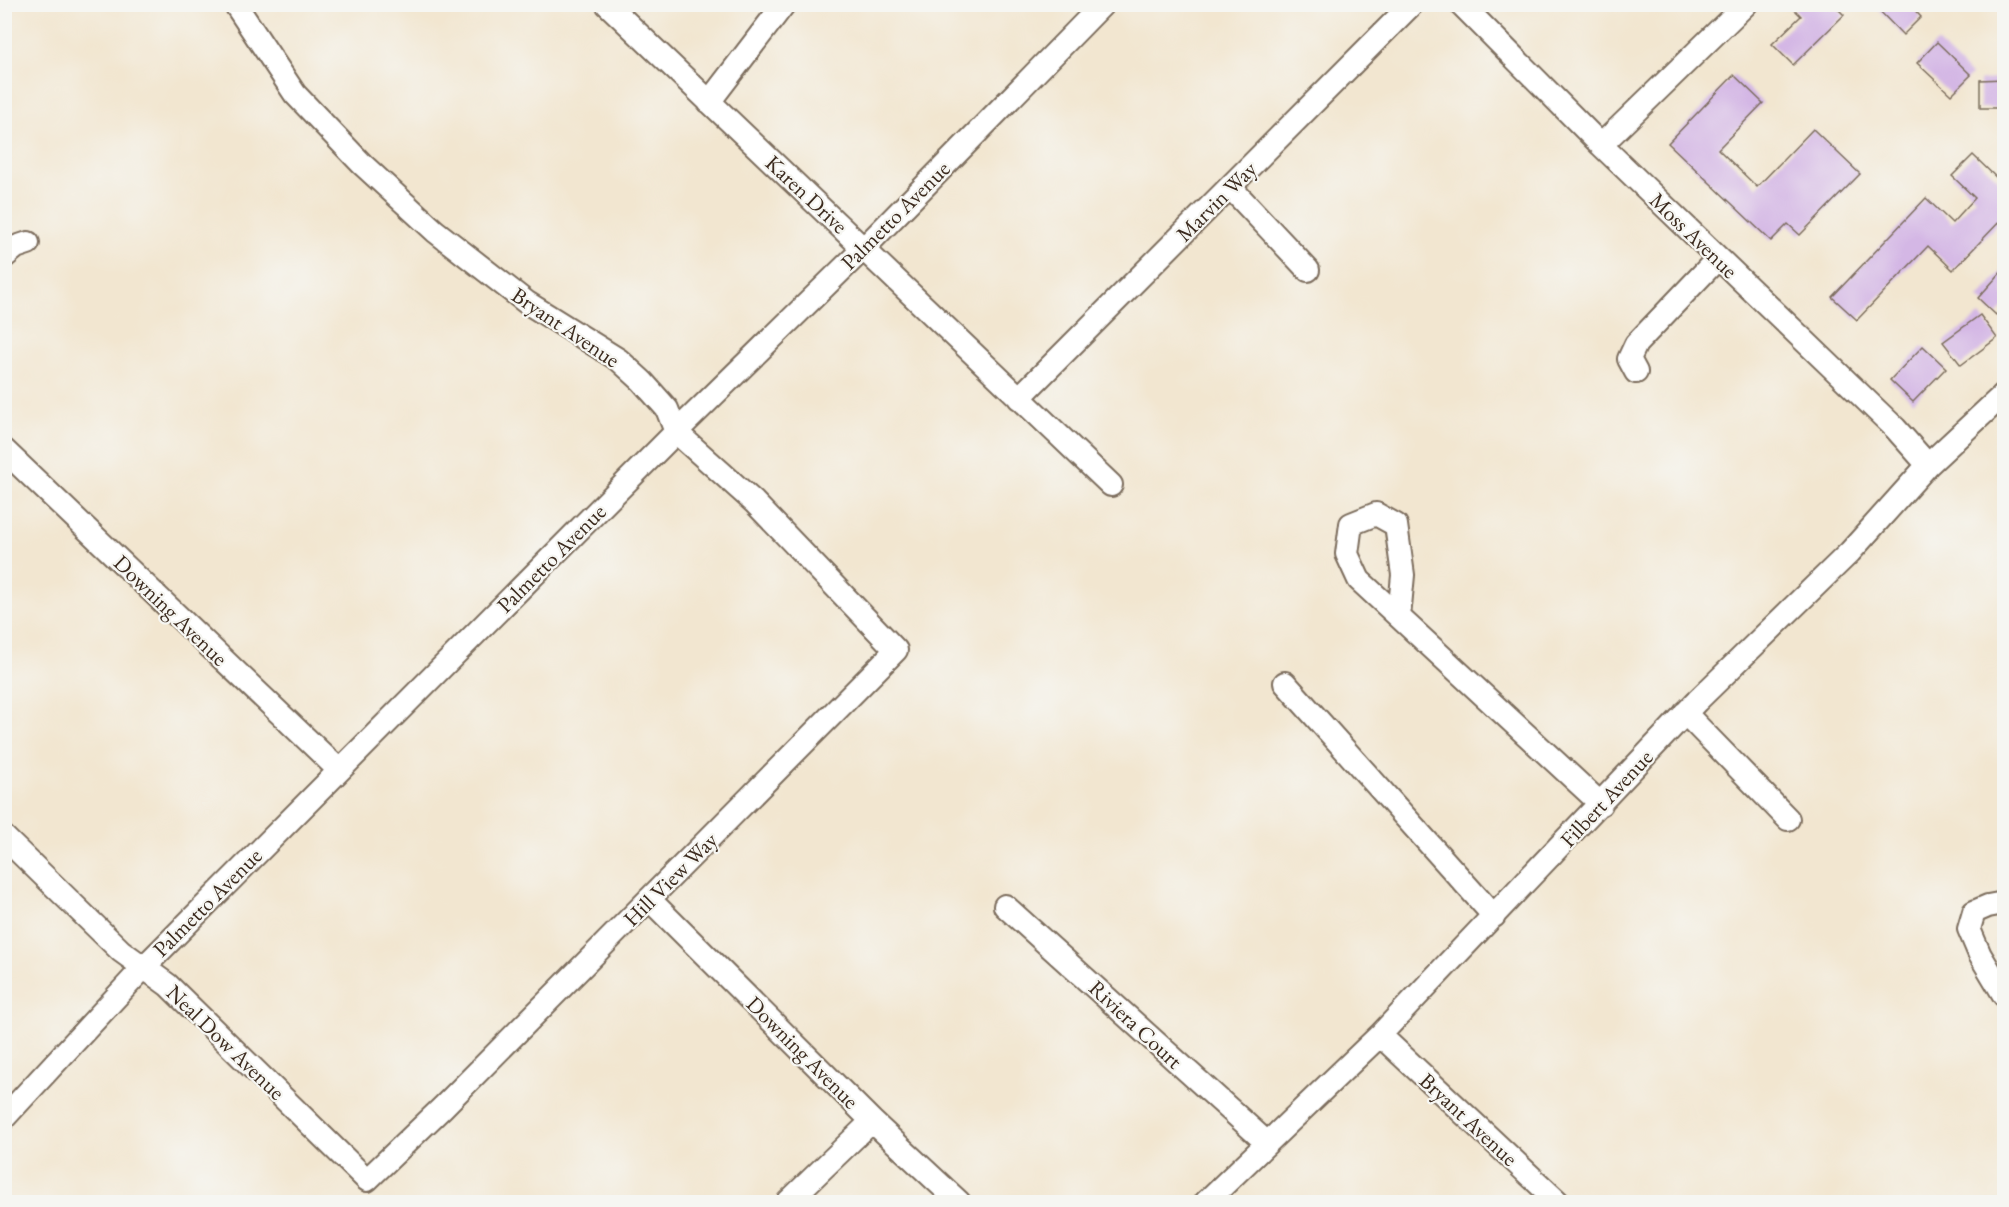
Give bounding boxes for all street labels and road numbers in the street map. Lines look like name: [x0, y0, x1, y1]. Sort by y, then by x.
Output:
street label: Karen Drive: [759, 149, 854, 240]
street label: Palmetto Avenue: [835, 154, 956, 276]
street label: Marvin Way: [1170, 155, 1263, 248]
street label: Moss Avenue: [1643, 186, 1744, 285]
street label: Bryant Avenue: [506, 281, 626, 374]
street label: Palmetto Avenue: [491, 497, 612, 619]
street label: Downing Avenue: [107, 549, 234, 672]
street label: Filbert Avenue: [1554, 743, 1659, 853]
street label: Hill View Way: [617, 826, 724, 933]
street label: Palmetto Avenue: [147, 841, 268, 963]
street label: Riviera Court: [1083, 974, 1189, 1075]
street label: Neal Dow Avenue: [160, 978, 291, 1107]
street label: Downing Avenue: [740, 990, 866, 1115]
street label: Bryant Avenue: [1413, 1066, 1524, 1173]

